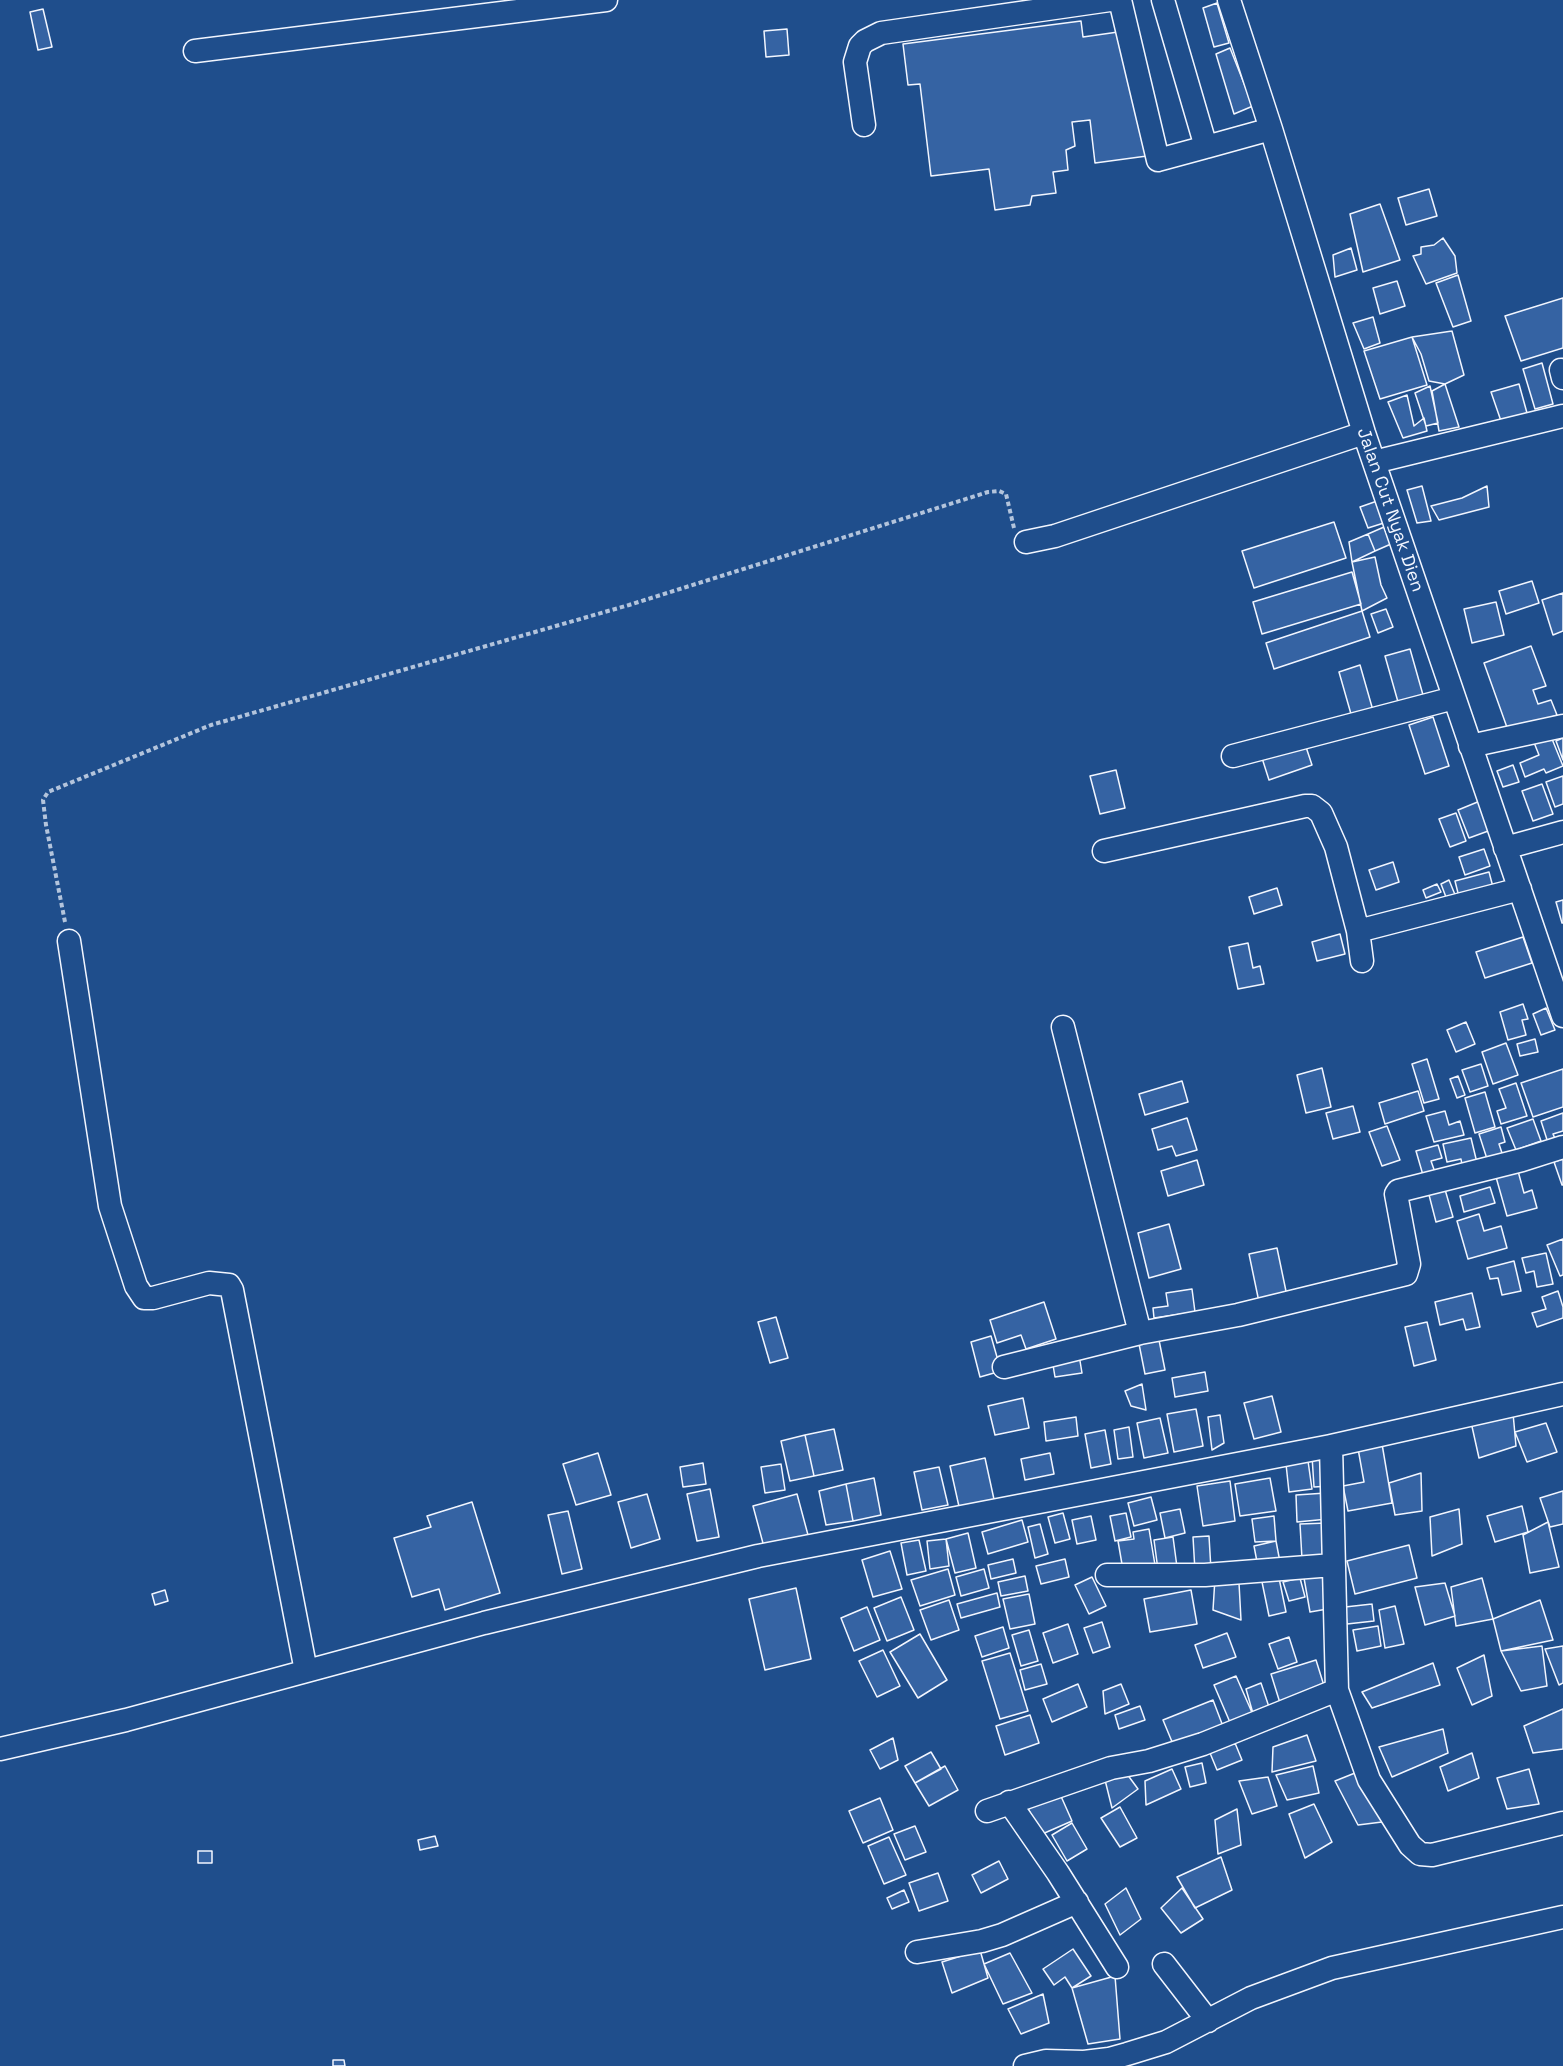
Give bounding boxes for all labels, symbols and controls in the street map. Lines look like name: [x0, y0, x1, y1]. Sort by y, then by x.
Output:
street label: Jalan Cut Nyak Dien: [1352, 425, 1428, 595]

